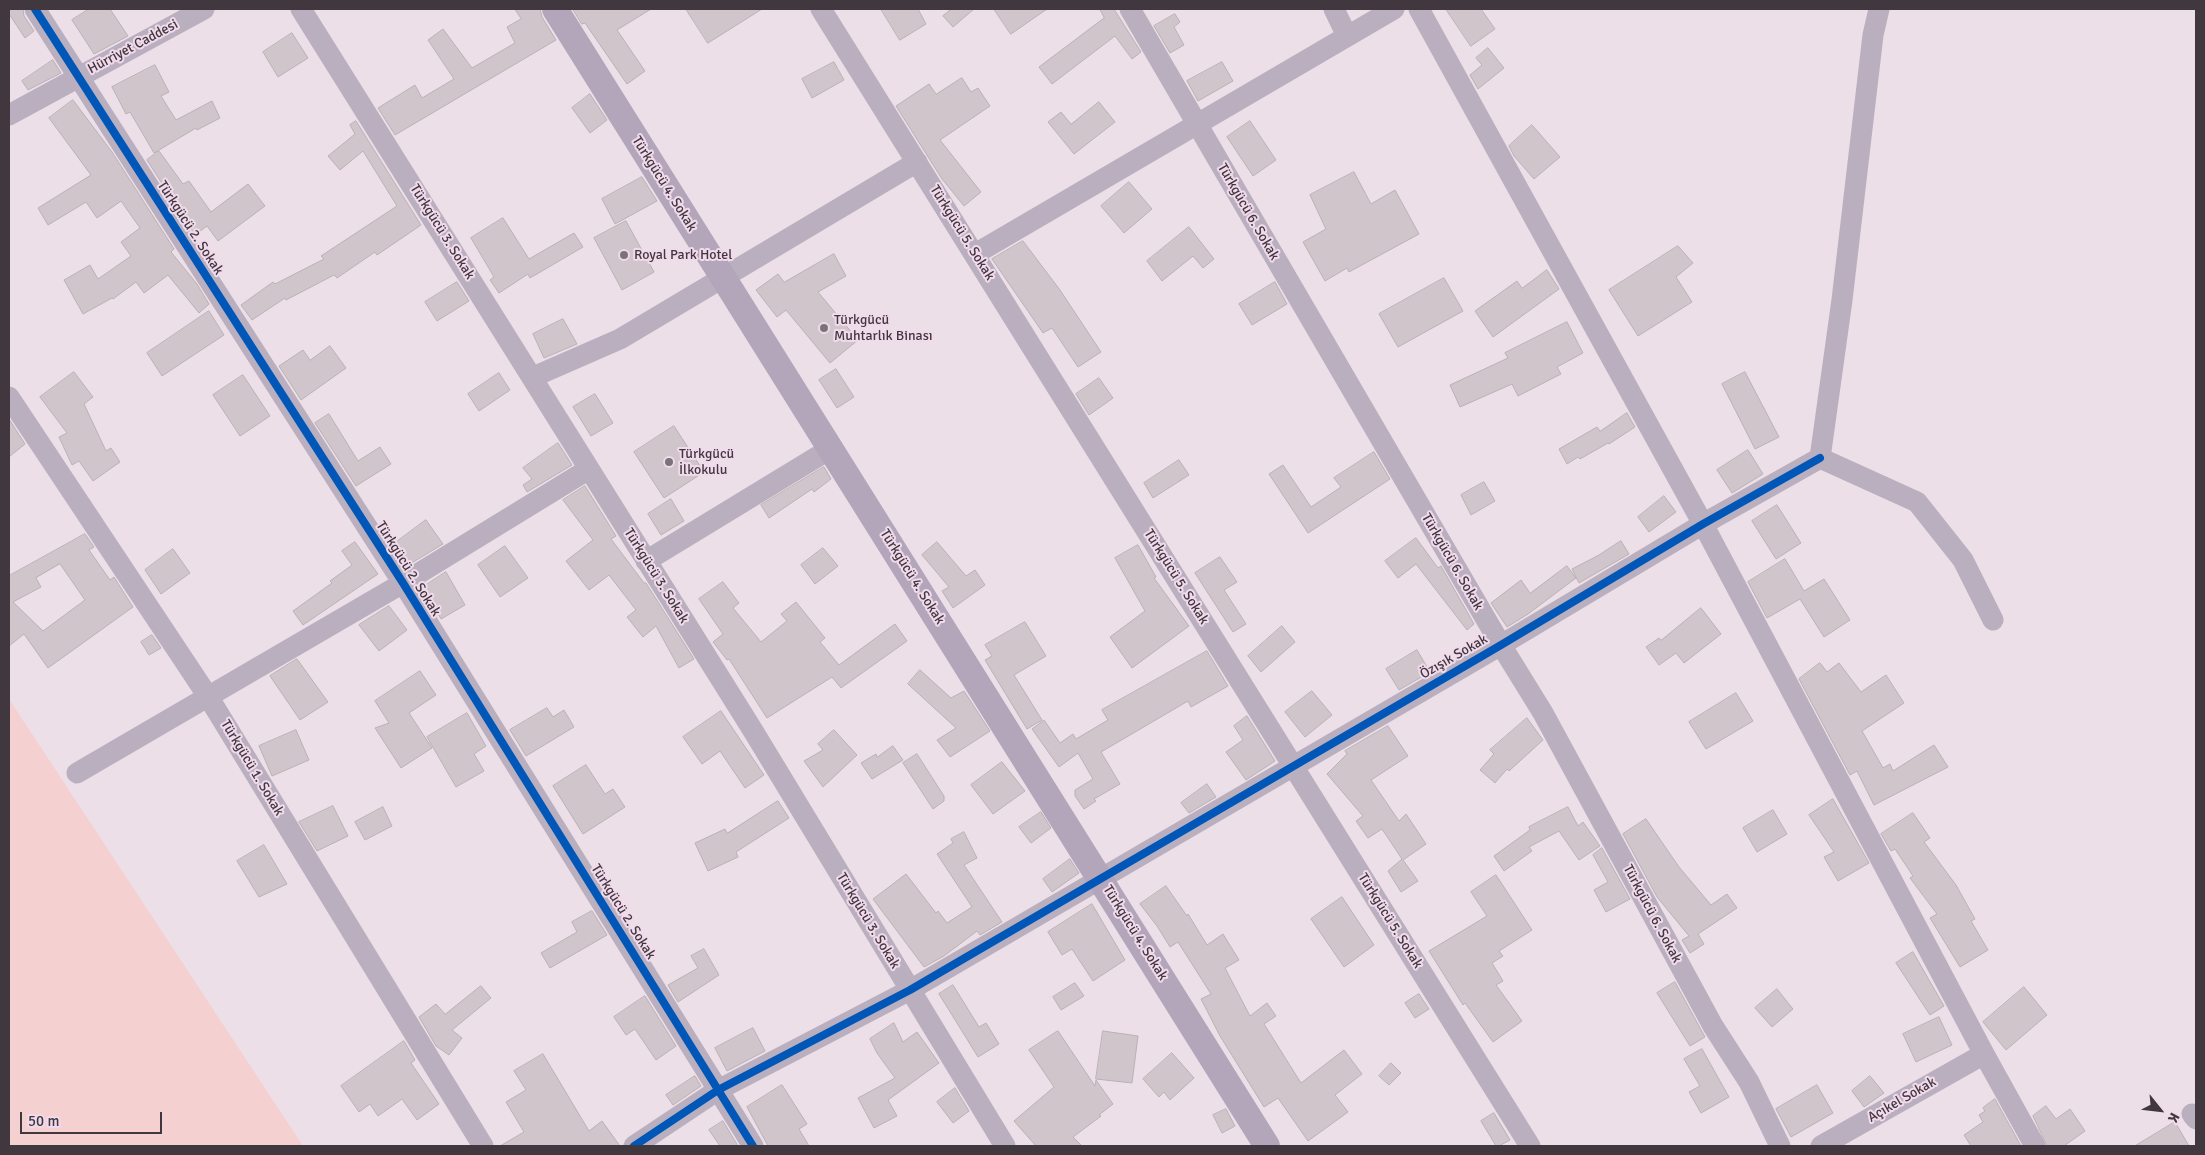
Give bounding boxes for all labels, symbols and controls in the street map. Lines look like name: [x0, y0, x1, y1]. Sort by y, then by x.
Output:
street label: Hürriyet Caddesi: [85, 16, 181, 78]
street label: Türkgücü 4. Sokak: [628, 133, 700, 235]
street label: Türkgücü 6. Sokak: [1214, 161, 1282, 263]
street label: Türkgücü 2. Sokak: [153, 178, 227, 278]
street label: Türkgücü 3. Sokak: [406, 181, 478, 283]
street label: Türkgücü 5. Sokak: [926, 182, 998, 284]
place label: Royal Park Hotel: [634, 247, 732, 263]
marker: Royal Park Hotel: [618, 249, 630, 261]
place label: Türkgücü Muhtarlık Binası: [834, 312, 933, 344]
marker: Türkgücü Muhtarlık Binası: [818, 322, 830, 334]
place label: Türkgücü İlkokulu: [679, 446, 734, 478]
marker: Türkgücü İlkokulu: [663, 456, 675, 468]
street label: Türkgücü 6. Sokak: [1418, 511, 1486, 613]
street label: Türkgücü 2. Sokak: [372, 518, 444, 620]
street label: Türkgücü 3. Sokak: [620, 525, 692, 627]
street label: Türkgücü 4. Sokak: [876, 526, 948, 628]
street label: Türkgücü 5. Sokak: [1140, 526, 1212, 628]
street label: Özışık Sokak: [1417, 631, 1491, 683]
street label: Türkgücü 1. Sokak: [217, 717, 287, 819]
street label: Türkgücü 2. Sokak: [587, 861, 659, 963]
street label: Türkgücü 6. Sokak: [1619, 862, 1685, 966]
street label: Türkgücü 3. Sokak: [833, 870, 903, 972]
street label: Türkgücü 5. Sokak: [1354, 870, 1426, 972]
street label: Türkgücü 4. Sokak: [1099, 882, 1171, 984]
street label: Açıkel Sokak: [1865, 1074, 1939, 1126]
north arrow: [2135, 1085, 2185, 1135]
scale bar: [22, 1102, 165, 1134]
text: K: [2164, 1110, 2183, 1125]
text: 50 m: [28, 1112, 59, 1130]

